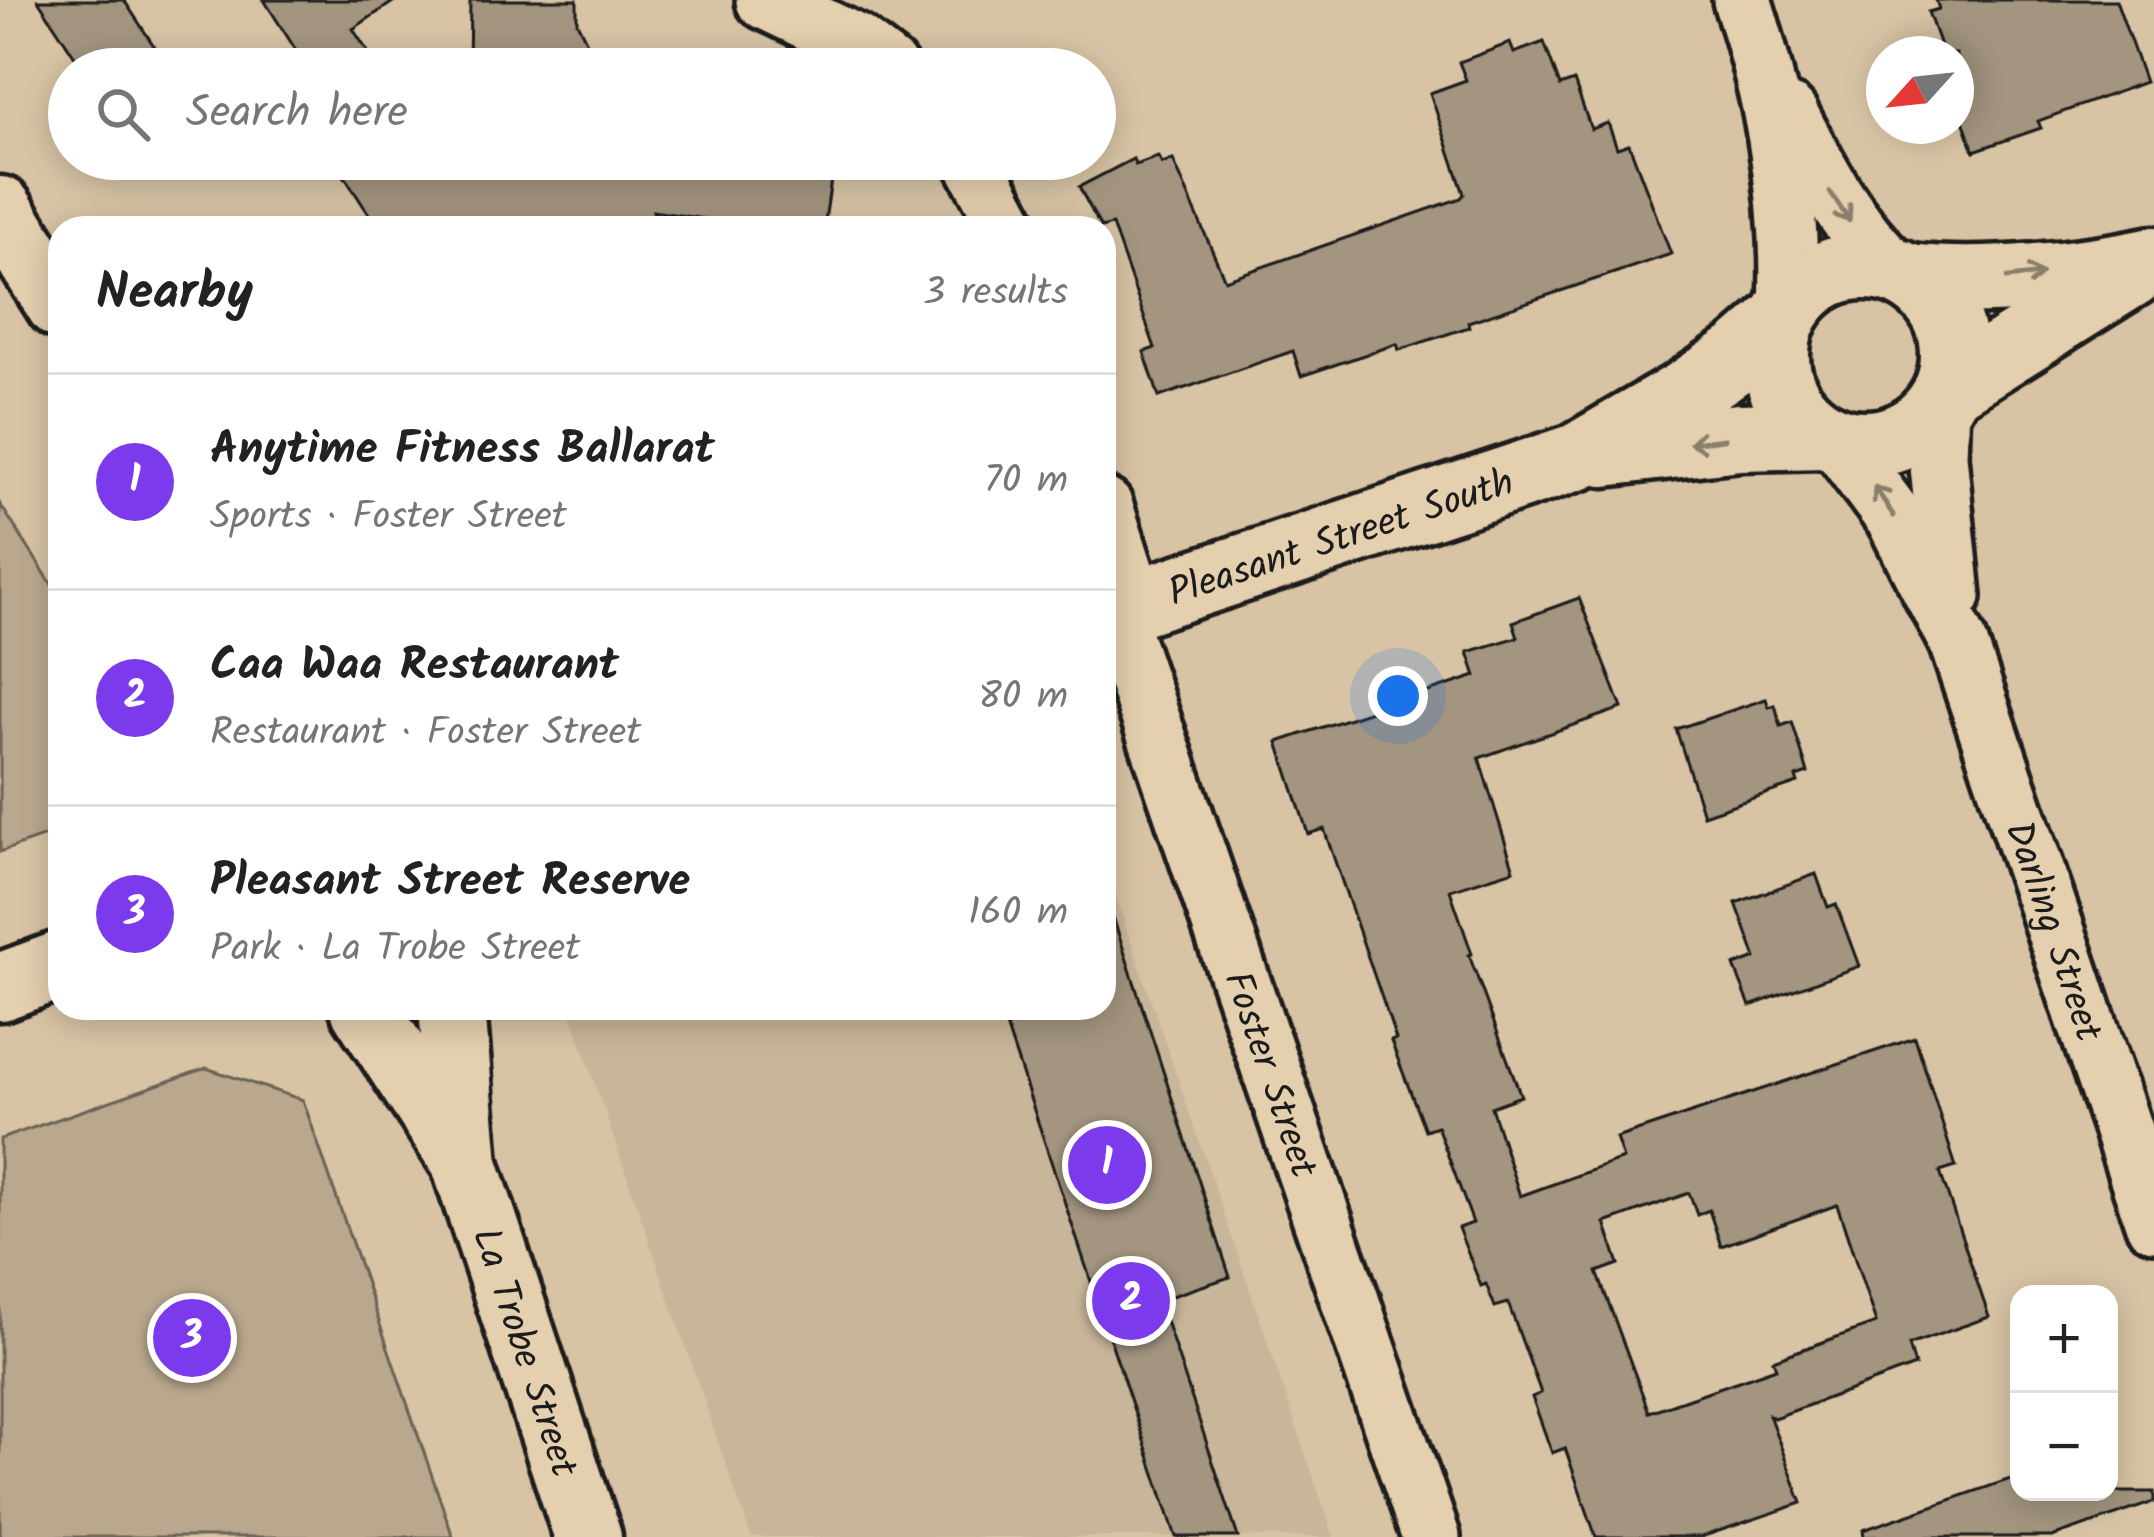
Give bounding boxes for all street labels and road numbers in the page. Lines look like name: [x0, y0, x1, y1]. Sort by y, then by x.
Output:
street label: Pleasant Street South: [1161, 453, 1523, 626]
street label: Darling Street: [1986, 813, 2118, 1051]
street label: Foster Street: [1204, 963, 1333, 1187]
street label: La Trobe Street: [453, 1220, 593, 1486]

